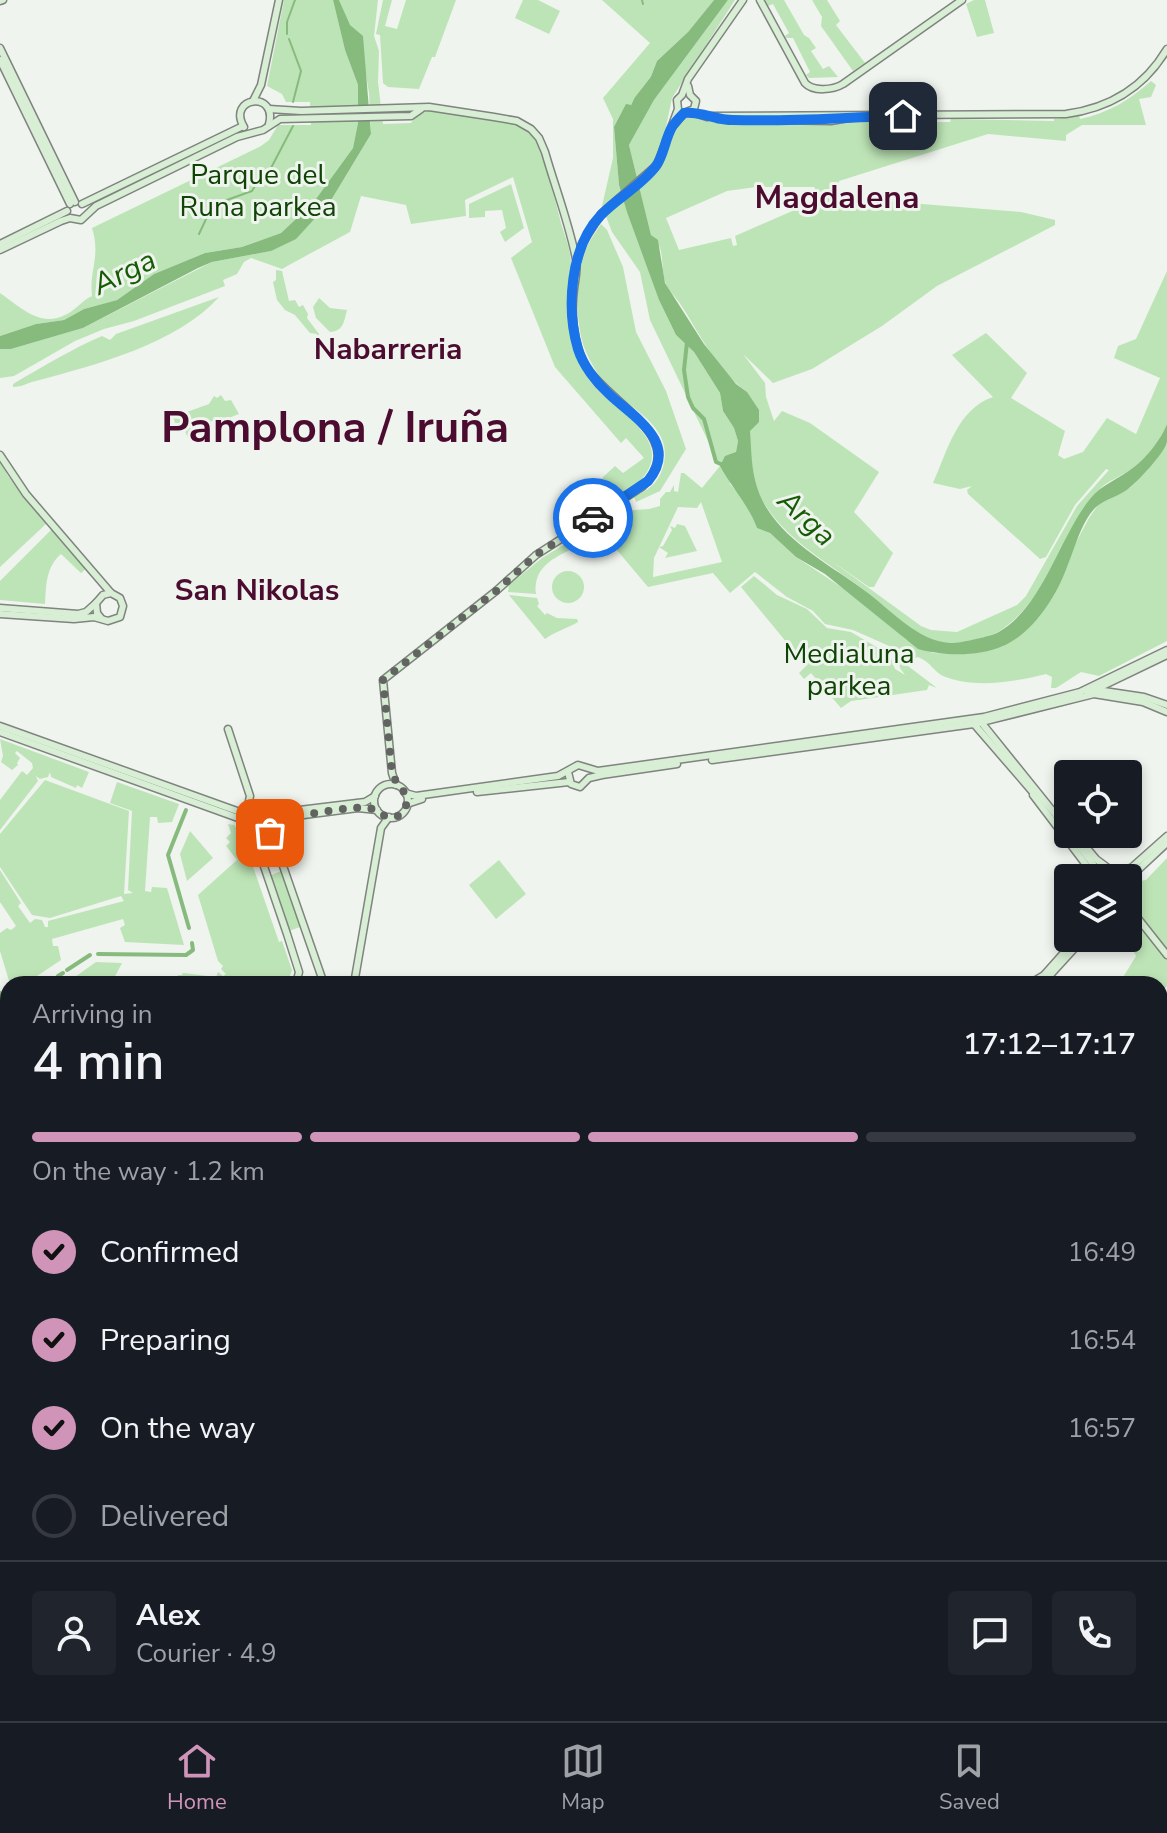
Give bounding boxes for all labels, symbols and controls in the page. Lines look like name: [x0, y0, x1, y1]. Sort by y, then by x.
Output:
pin: [869, 82, 937, 150]
icon: home: [881, 94, 925, 138]
park label: Parque del Runa parkea: [180, 156, 336, 226]
district label: Magdalena: [755, 176, 919, 219]
water label: Arga: [85, 240, 163, 306]
district label: Nabarreria: [314, 329, 462, 370]
district label: Pamplona / Iruña: [161, 398, 509, 458]
courier: [553, 478, 633, 558]
water label: Arga: [768, 480, 845, 556]
icon: car: [571, 496, 615, 540]
district label: San Nikolas: [175, 570, 339, 611]
park label: Medialuna parkea: [783, 635, 915, 705]
map controls: [1054, 760, 1142, 952]
button: locate: [1054, 760, 1142, 848]
pin: [236, 799, 304, 867]
icon: bag: [248, 811, 292, 855]
button: layers: [1054, 864, 1142, 952]
text: Arriving in: [32, 997, 153, 1032]
text: 17:12–17:17: [963, 1024, 1136, 1065]
text: 4 min: [32, 1026, 165, 1097]
text: On the way · 1.2 km: [32, 1154, 265, 1189]
icon: check: [32, 1230, 76, 1274]
text: Confirmed: [100, 1232, 240, 1273]
text: 16:49: [1068, 1235, 1136, 1270]
icon: check: [32, 1318, 76, 1362]
text: Preparing: [100, 1320, 231, 1361]
text: 16:54: [1068, 1323, 1136, 1358]
icon: check: [32, 1406, 76, 1450]
text: On the way: [100, 1408, 255, 1449]
text: 16:57: [1068, 1411, 1136, 1446]
text: Delivered: [100, 1496, 229, 1537]
button: person: [32, 1591, 116, 1675]
button: chat: [948, 1591, 1032, 1675]
button: phone: [1052, 1591, 1136, 1675]
text: Alex: [136, 1595, 200, 1636]
text: Courier · 4.9: [136, 1636, 277, 1671]
tab: Home: [167, 1739, 227, 1817]
tab: Map: [561, 1739, 605, 1817]
tab: Saved: [939, 1739, 1000, 1817]

